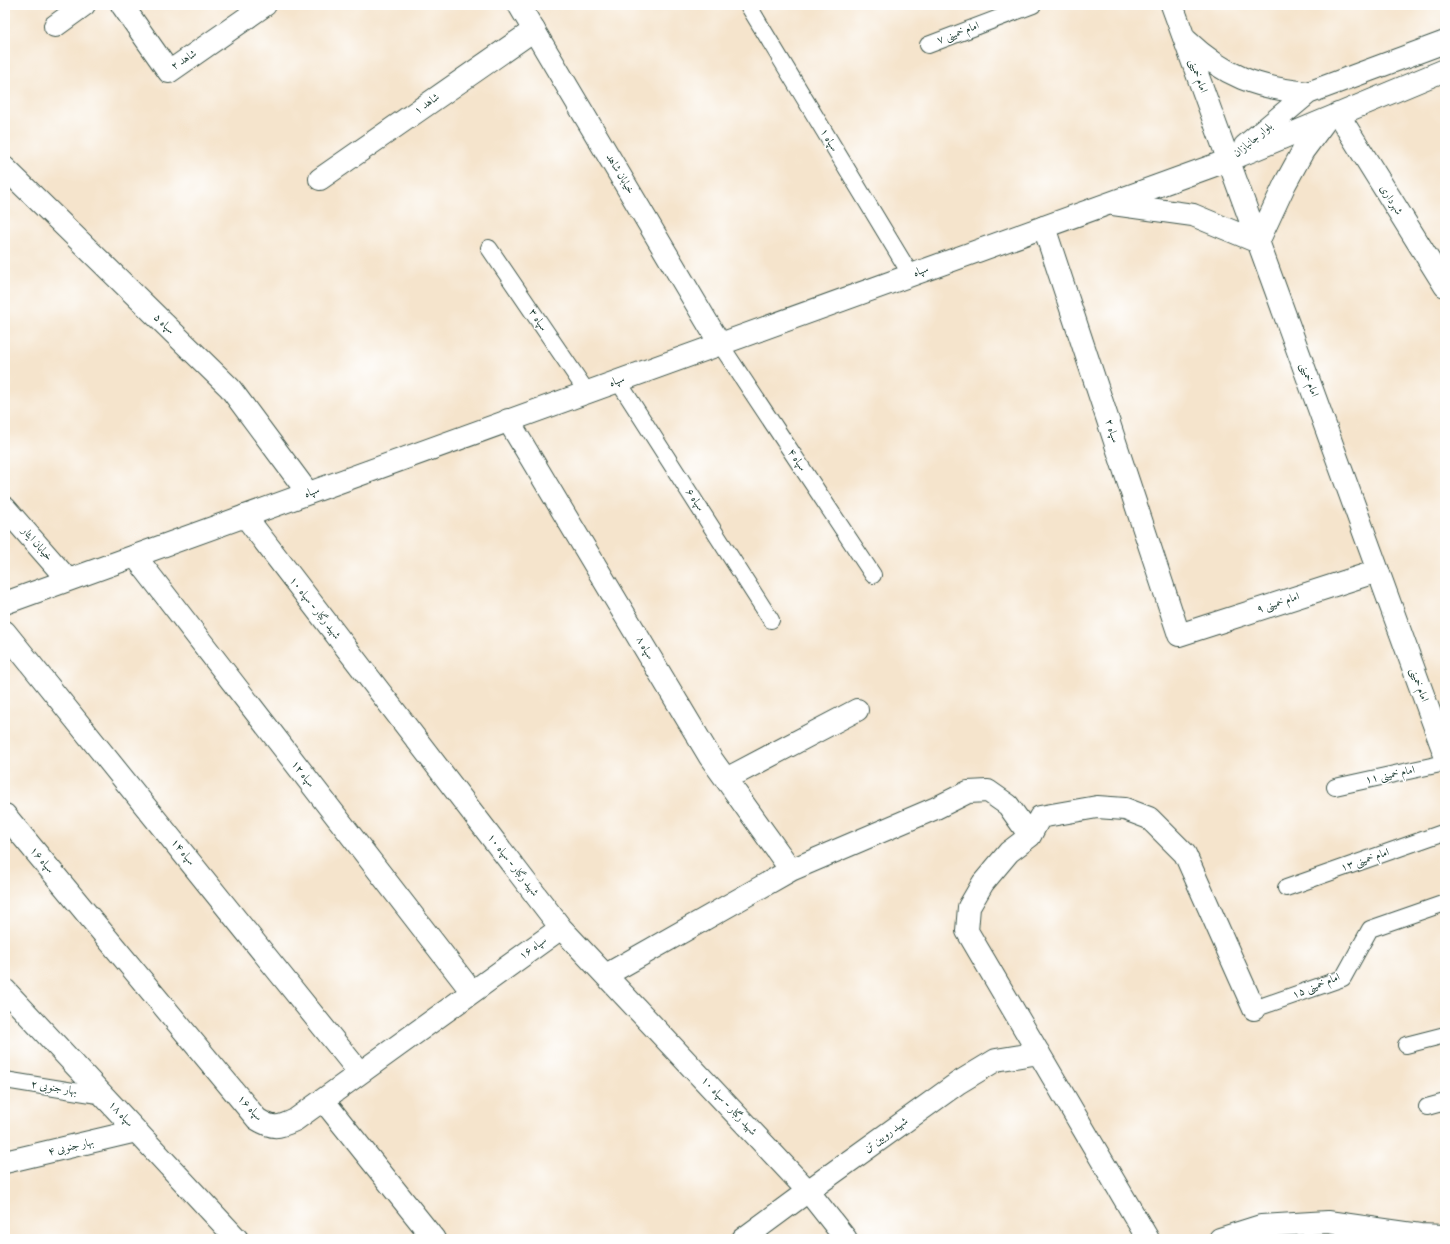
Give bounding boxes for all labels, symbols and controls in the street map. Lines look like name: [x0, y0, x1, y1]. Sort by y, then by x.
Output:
street label: امام خمینی ۷: [935, 19, 982, 49]
street label: شاهد ۲: [169, 47, 199, 73]
street label: امام خمینی: [1184, 57, 1211, 96]
street label: شاهد ۱: [412, 90, 442, 118]
street label: بلوار جانبازان: [1230, 119, 1276, 161]
street label: سپاه ۱: [817, 126, 841, 154]
street label: خیابان شاهد: [603, 151, 637, 197]
street label: شهرداری: [1376, 182, 1406, 218]
street label: سپاه: [911, 262, 931, 280]
street label: سپاه ۳: [525, 306, 551, 334]
street label: سپاه ۵: [150, 311, 178, 337]
street label: امام خمینی: [1295, 361, 1322, 400]
street label: سپاه: [607, 372, 627, 390]
street label: سپاه ۲: [1102, 417, 1122, 445]
street label: سپاه ۴: [784, 446, 810, 474]
street label: سپاه: [302, 483, 322, 501]
street label: سپاه ۶: [682, 486, 708, 514]
street label: خیابان ایثار: [18, 524, 55, 564]
street label: شهید رگبار - سپاه ۱۰: [286, 574, 344, 642]
street label: امام خمینی ۹: [1255, 590, 1302, 618]
street label: سپاه ۸: [633, 634, 657, 662]
street label: امام خمینی: [1405, 666, 1432, 705]
street label: سپاه ۱۲: [288, 758, 318, 790]
street label: امام خمینی ۱۱: [1364, 763, 1417, 789]
street label: شهید رگبار - سپاه ۱۰: [484, 831, 542, 899]
street label: سپاه ۱۴: [168, 836, 198, 868]
street label: سپاه ۱۶: [27, 844, 57, 876]
street label: امام خمینی ۱۳: [1339, 845, 1392, 877]
street label: سپاه ۱۶: [516, 933, 550, 963]
street label: امام خمینی ۱۵: [1290, 970, 1343, 1004]
street label: شهید رگبار - سپاه ۱۰: [698, 1074, 760, 1139]
street label: بهار جنوبی ۲: [30, 1077, 78, 1099]
street label: سپاه ۱۶: [234, 1092, 266, 1124]
street label: سپاه ۱۸: [105, 1098, 137, 1130]
street label: شهید رویین تن: [861, 1114, 911, 1156]
street label: بهار جنوبی ۴: [47, 1135, 95, 1159]

